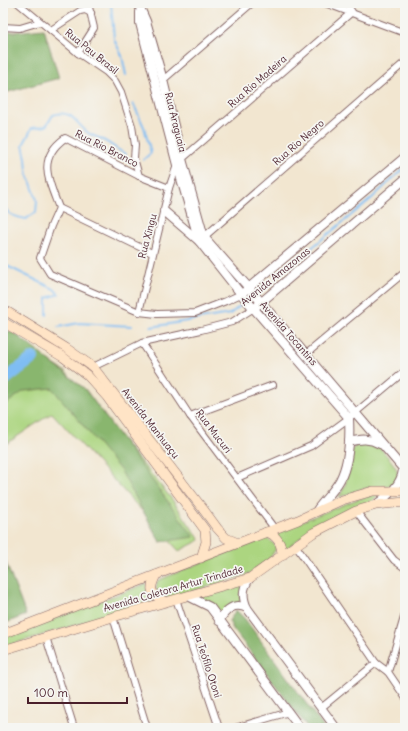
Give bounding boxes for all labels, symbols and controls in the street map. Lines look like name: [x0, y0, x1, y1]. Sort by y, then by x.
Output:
street label: Rua Pau Brasil: [62, 26, 121, 77]
street label: Rua Rio Madeira: [225, 52, 290, 110]
street label: Rua Araguaia: [162, 91, 189, 154]
street label: Rua Rio Negro: [270, 116, 327, 168]
street label: Rua Rio Branco: [73, 127, 141, 170]
street label: Rua Xingu: [135, 212, 160, 260]
street label: Avenida Amazonas: [238, 244, 313, 308]
street label: Avenida Tocantins: [257, 298, 320, 369]
street label: Avenida Manhuaçu: [119, 385, 182, 461]
street label: Rua Mucuri: [193, 407, 234, 456]
street label: Avenida Coletora Artur Trindade: [102, 562, 245, 615]
street label: Rua Teófilo Otoni: [189, 623, 224, 699]
scale bar: [28, 679, 127, 705]
text: 100 m: [34, 685, 68, 700]

